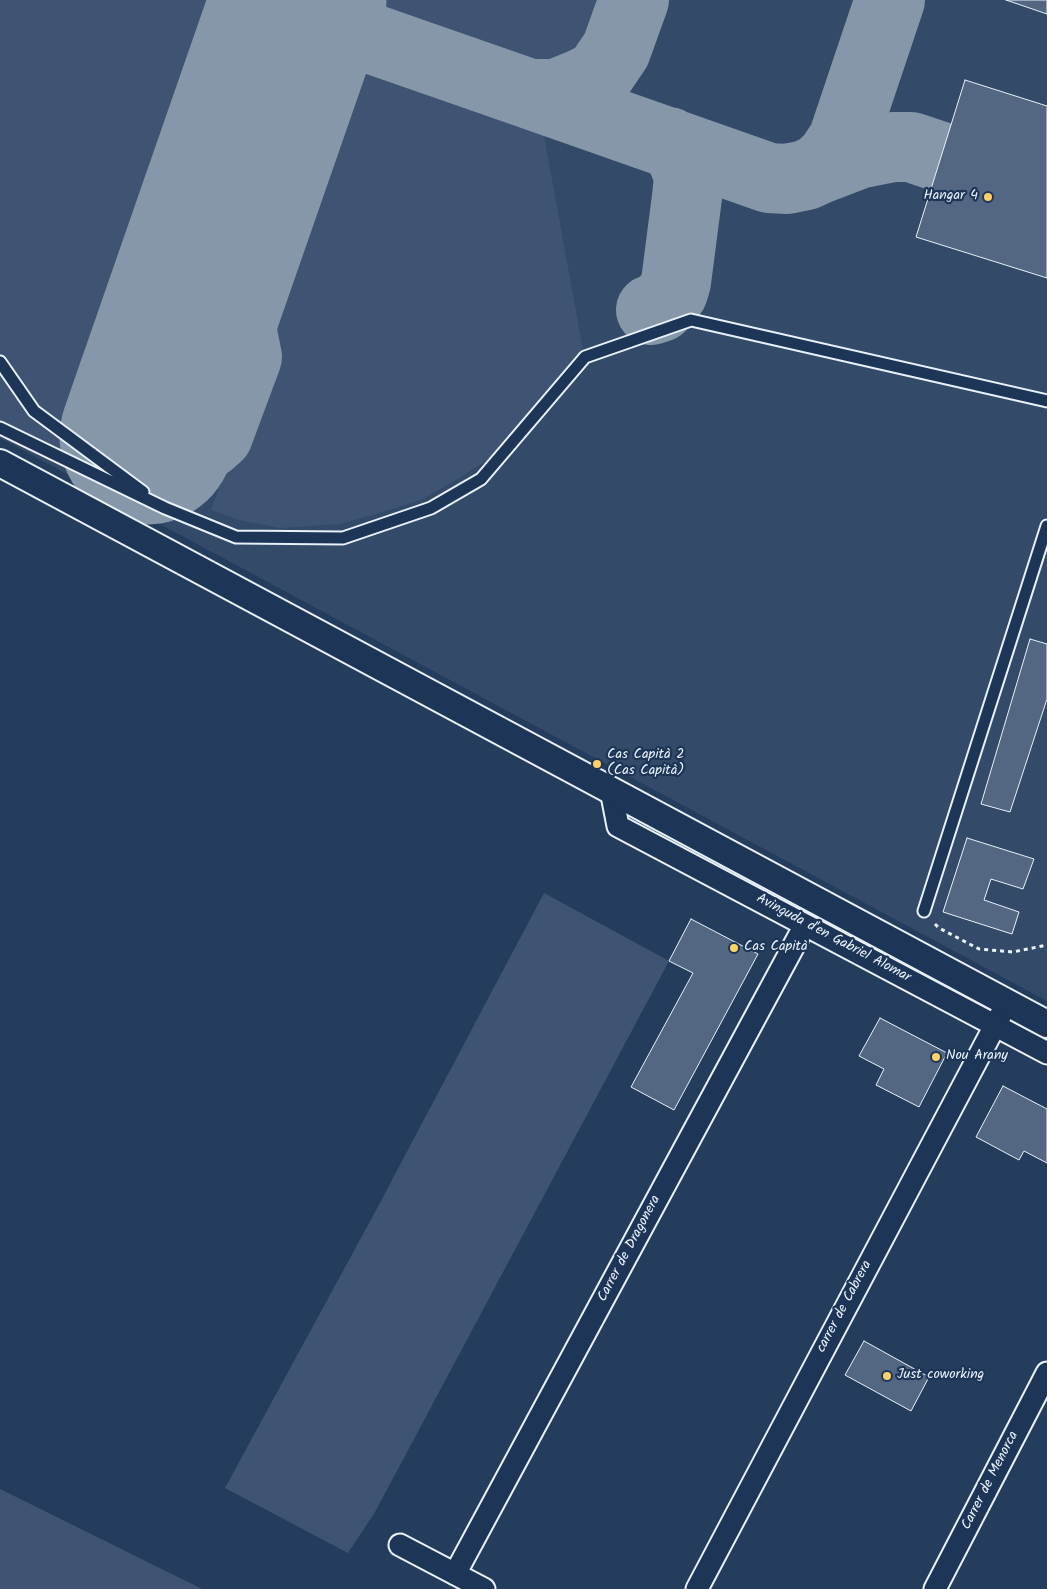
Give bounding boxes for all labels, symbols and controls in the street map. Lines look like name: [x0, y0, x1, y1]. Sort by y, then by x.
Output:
place label: Hangar 4: [923, 189, 978, 205]
marker: Hangar 4: [982, 191, 994, 203]
place label: Cas Capità 2 (Cas Capità): [607, 748, 684, 780]
marker: Cas Capità 2 (Cas Capità): [591, 758, 603, 770]
street label: Avinguda d'en Gabriel Alomar: [753, 891, 913, 987]
place label: Cas Capità: [744, 940, 808, 956]
marker: Cas Capità: [728, 942, 740, 954]
place label: Nou Arany: [946, 1049, 1008, 1065]
marker: Nou Arany: [930, 1051, 942, 1063]
street label: Carrer de Dragonera: [595, 1193, 665, 1305]
street label: carrer de Cabrera: [814, 1258, 876, 1356]
place label: Just coworking: [897, 1368, 984, 1384]
marker: Just coworking: [881, 1370, 893, 1382]
street label: Carrer de Menorca: [959, 1429, 1023, 1533]

